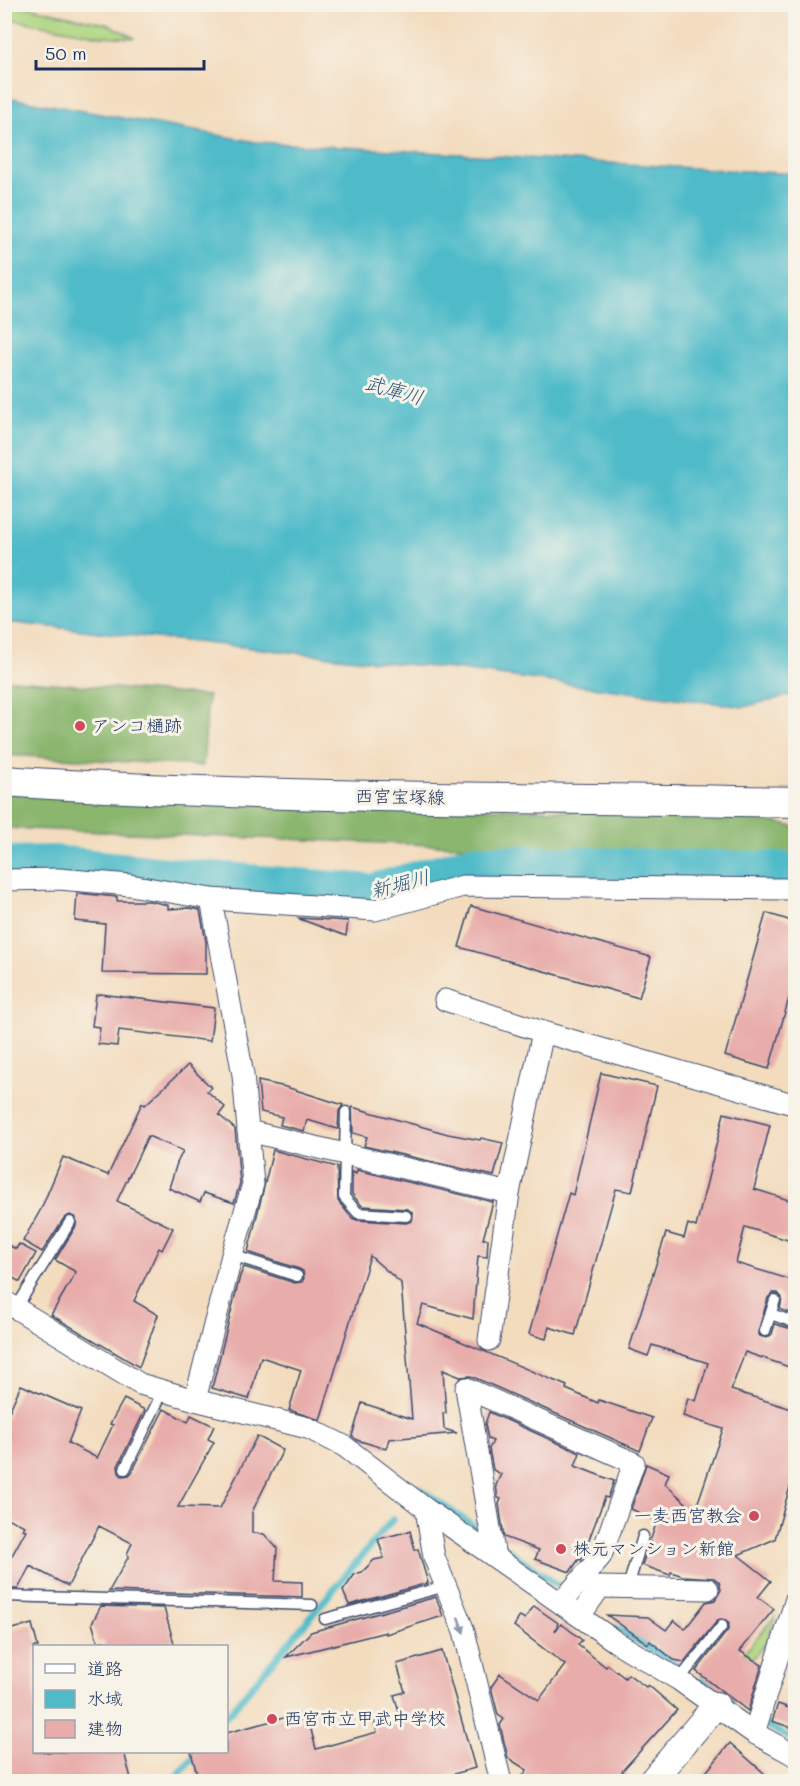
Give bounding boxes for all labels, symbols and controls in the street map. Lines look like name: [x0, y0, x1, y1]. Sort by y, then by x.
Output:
scale bar: [36, 33, 204, 71]
text: 50 m: [45, 41, 87, 65]
water label: 武庫川: [362, 368, 427, 410]
place label: アンコ樋跡: [92, 713, 182, 737]
marker: アンコ樋跡: [73, 719, 87, 733]
street label: 西宮宝塚線: [355, 783, 445, 809]
water label: 新堀川: [368, 863, 432, 903]
place label: 一麦西宮教会: [634, 1503, 742, 1527]
marker: 一麦西宮教会: [747, 1509, 761, 1523]
place label: 株元マンション新館: [573, 1536, 734, 1560]
marker: 株元マンション新館: [554, 1542, 568, 1556]
one-way arrow: [456, 1616, 466, 1634]
legend: [33, 1645, 228, 1753]
text: 道路: [87, 1656, 123, 1680]
text: 水域: [87, 1686, 123, 1710]
place label: 西宮市立甲武中学校: [284, 1706, 446, 1730]
marker: 西宮市立甲武中学校: [265, 1712, 279, 1726]
text: 建物: [87, 1716, 123, 1740]

